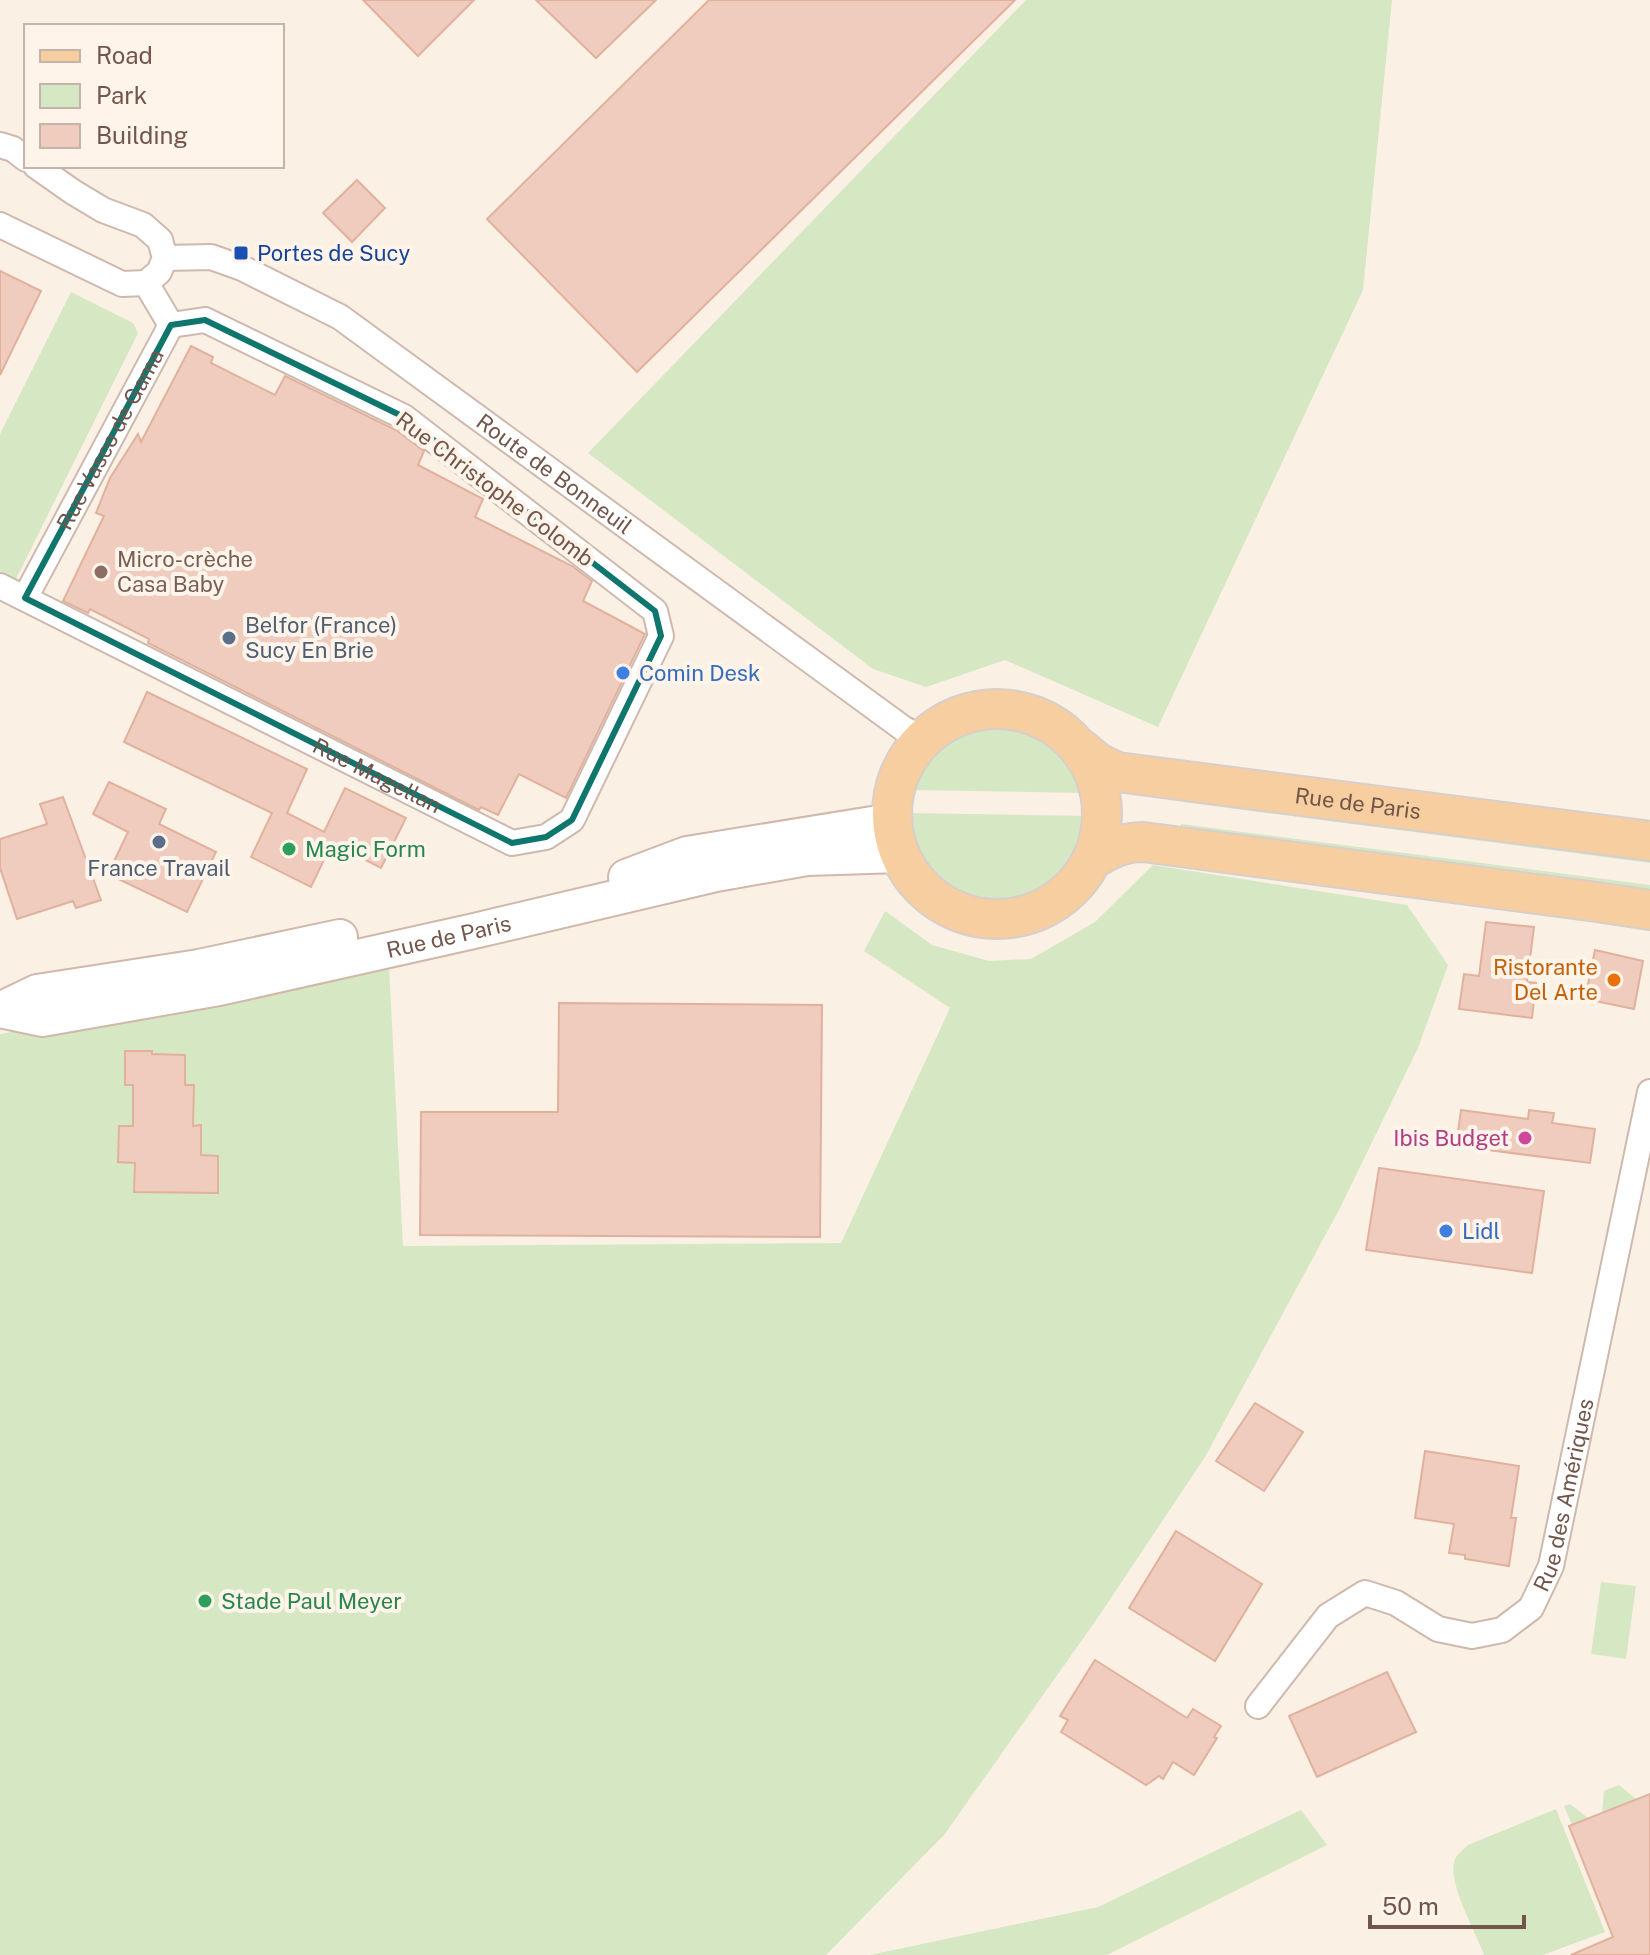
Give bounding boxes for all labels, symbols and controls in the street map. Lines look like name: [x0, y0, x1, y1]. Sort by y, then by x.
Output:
legend: [24, 24, 284, 168]
text: Road: [96, 41, 153, 69]
text: Park: [96, 81, 147, 109]
text: Building: [96, 121, 188, 149]
place label: Portes de Sucy: [257, 240, 410, 266]
marker: Portes de Sucy: [232, 244, 250, 262]
street label: Rue Vasco de Gama: [51, 344, 169, 534]
street label: Rue Christophe Colomb: [391, 406, 599, 572]
street label: Route de Bonneuil: [471, 408, 637, 539]
place label: Micro-crèche Casa Baby: [117, 546, 253, 597]
marker: Micro-crèche Casa Baby: [92, 563, 110, 581]
place label: Belfor (France) Sucy En Brie: [245, 612, 397, 663]
marker: Belfor (France) Sucy En Brie: [220, 629, 238, 647]
place label: Comin Desk: [639, 660, 760, 686]
marker: Comin Desk: [614, 664, 632, 682]
street label: Rue Magellan: [309, 732, 446, 818]
street label: Rue de Paris: [1293, 782, 1423, 824]
marker: France Travail: [150, 833, 168, 851]
place label: Magic Form: [305, 836, 426, 862]
marker: Magic Form: [280, 840, 298, 858]
place label: France Travail: [87, 855, 231, 881]
street label: Rue de Paris: [384, 910, 513, 963]
place label: Ristorante Del Arte: [1493, 954, 1598, 1005]
marker: Ristorante Del Arte: [1605, 971, 1623, 989]
place label: Ibis Budget: [1393, 1125, 1509, 1151]
marker: Ibis Budget: [1516, 1129, 1534, 1147]
place label: Lidl: [1462, 1218, 1500, 1244]
marker: Lidl: [1437, 1222, 1455, 1240]
street label: Rue des Amériques: [1528, 1396, 1599, 1596]
place label: Stade Paul Meyer: [221, 1588, 402, 1614]
marker: Stade Paul Meyer: [196, 1592, 214, 1610]
scale bar: [1370, 1879, 1524, 1929]
text: 50 m: [1382, 1892, 1439, 1920]

